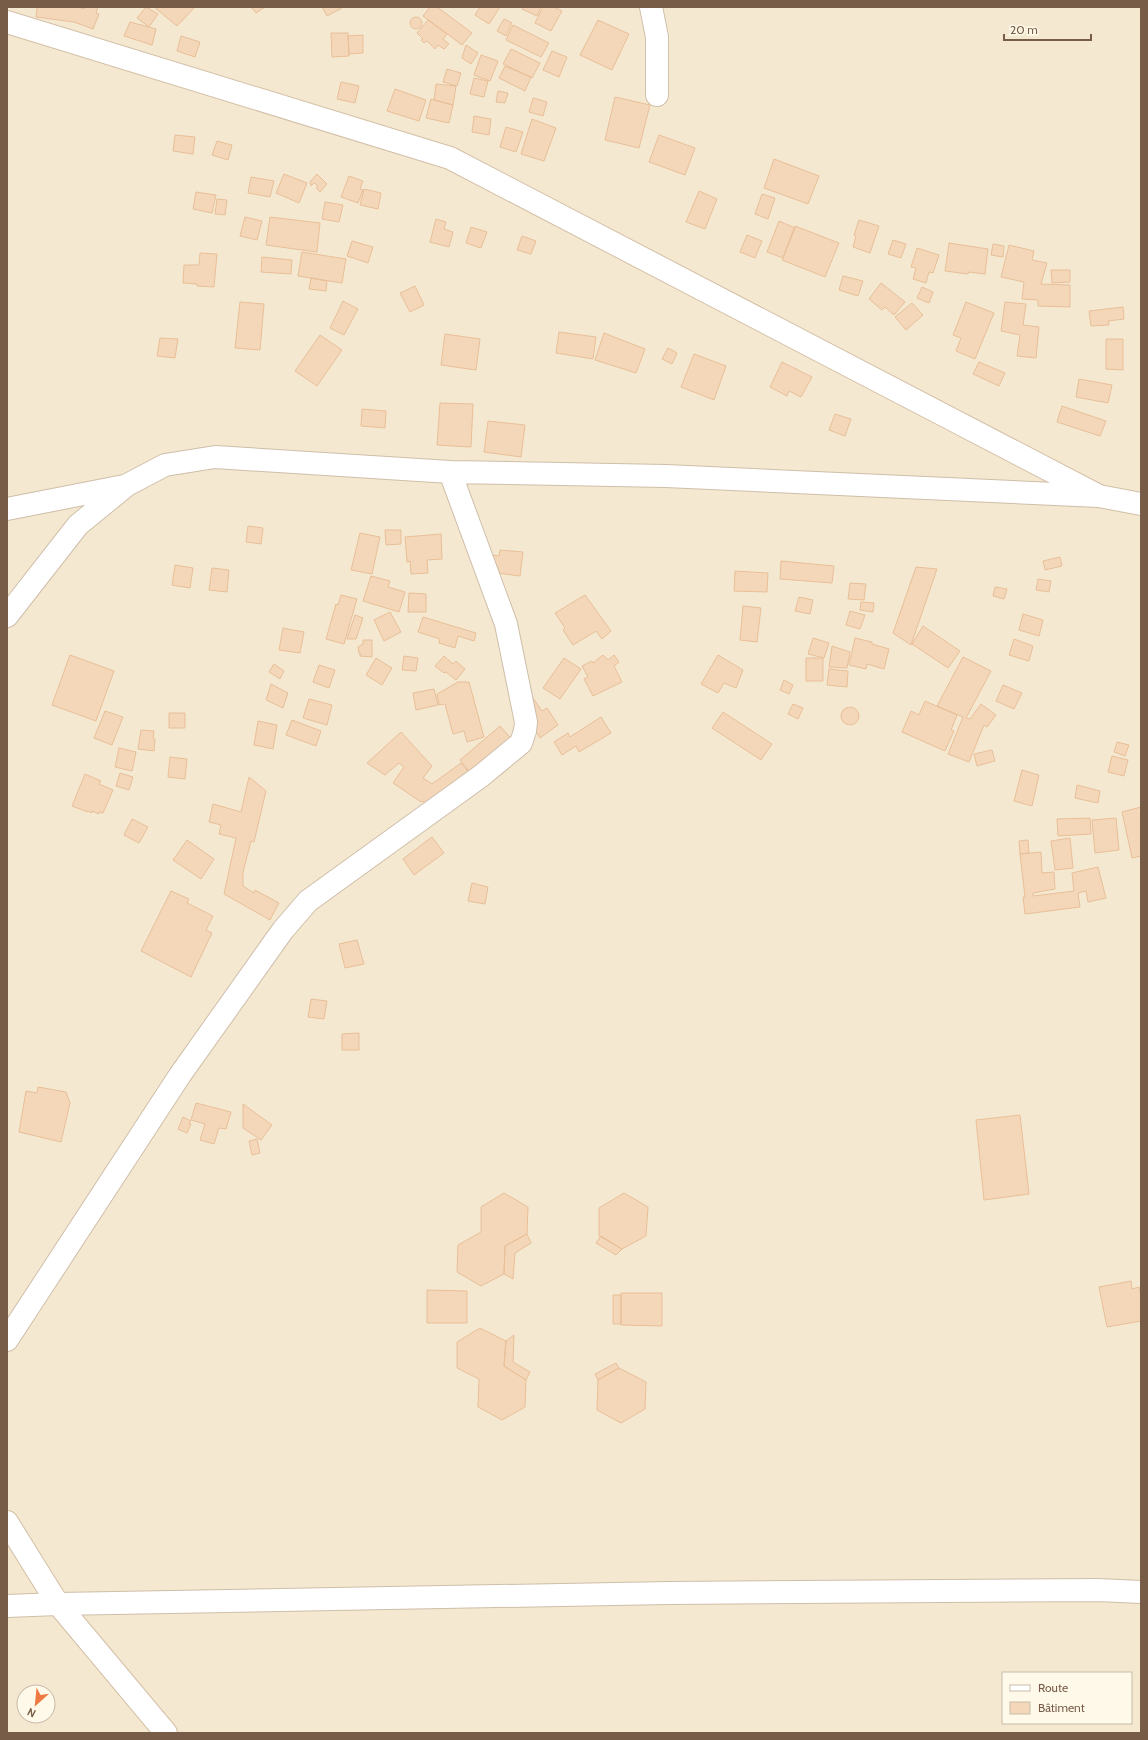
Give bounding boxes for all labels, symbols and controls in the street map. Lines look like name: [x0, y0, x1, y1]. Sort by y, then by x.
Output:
scale bar: [1004, 16, 1091, 42]
text: 20 m: [1010, 22, 1038, 37]
legend: [1002, 1672, 1132, 1724]
text: Route: [1038, 1680, 1068, 1695]
north arrow: [16, 1684, 56, 1724]
text: Bâtiment: [1038, 1700, 1085, 1715]
text: N: [25, 1705, 38, 1721]

